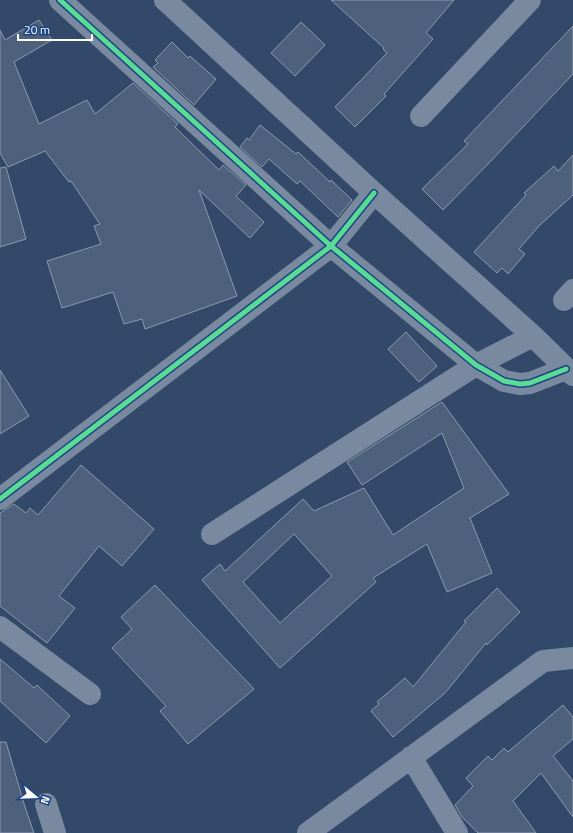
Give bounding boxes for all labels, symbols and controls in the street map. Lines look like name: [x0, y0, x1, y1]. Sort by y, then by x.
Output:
scale bar: [18, 16, 92, 42]
text: 20 m: [24, 20, 50, 39]
north arrow: [16, 777, 56, 817]
text: N: [37, 794, 54, 806]

